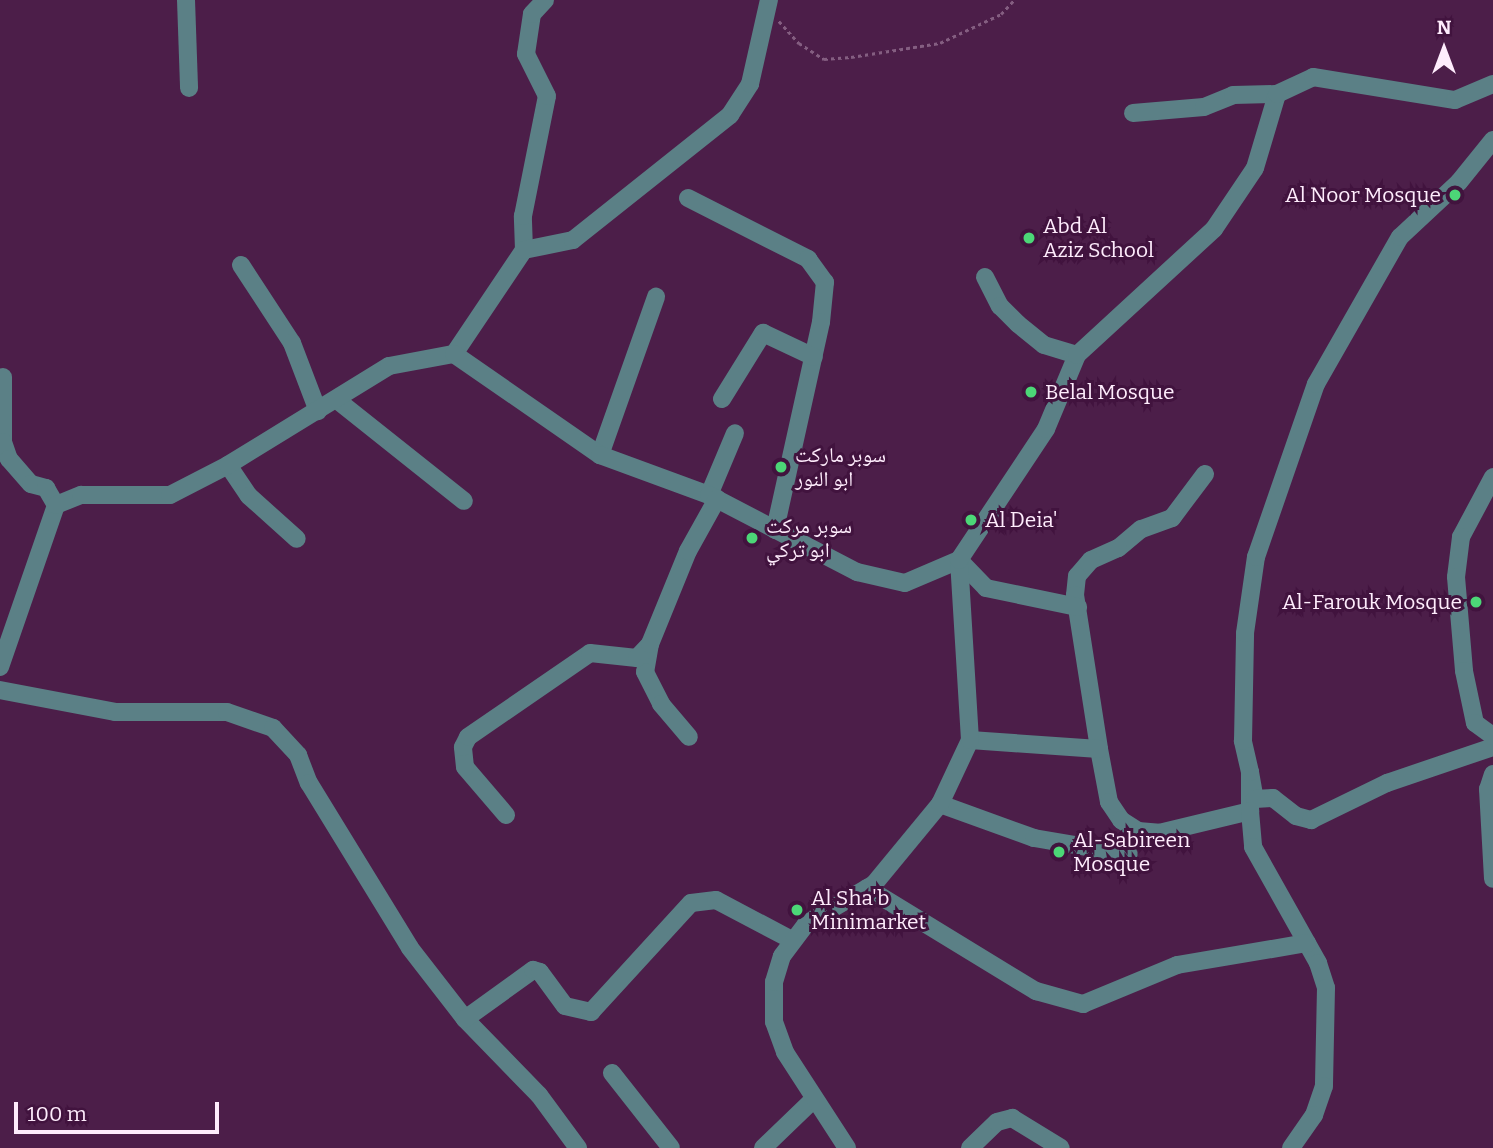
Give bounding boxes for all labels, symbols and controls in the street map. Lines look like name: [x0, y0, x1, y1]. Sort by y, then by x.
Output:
north arrow: [1409, 14, 1479, 84]
text: N: [1437, 16, 1451, 39]
place label: Al Noor Mosque: [1285, 182, 1441, 208]
marker: Al Noor Mosque: [1447, 187, 1463, 203]
place label: Abd Al Aziz School: [1043, 213, 1154, 263]
marker: Abd Al Aziz School: [1021, 230, 1037, 246]
place label: Belal Mosque: [1045, 379, 1174, 405]
marker: Belal Mosque: [1023, 384, 1039, 400]
place label: سوبر ماركت ابو النور: [795, 442, 886, 492]
marker: سوبر ماركت ابو النور: [773, 459, 789, 475]
place label: Al Deia': [985, 507, 1058, 533]
marker: Al Deia': [963, 512, 979, 528]
place label: سوبر مركت ابو تركي: [766, 513, 852, 563]
marker: سوبر مركت ابو تركي: [744, 530, 760, 546]
place label: Al-Farouk Mosque: [1282, 589, 1462, 615]
marker: Al-Farouk Mosque: [1468, 594, 1484, 610]
place label: Al-Sabireen Mosque: [1073, 827, 1190, 877]
marker: Al-Sabireen Mosque: [1051, 844, 1067, 860]
place label: Al Sha'b Minimarket: [811, 885, 926, 935]
marker: Al Sha'b Minimarket: [789, 902, 805, 918]
scale bar: [18, 1088, 222, 1132]
text: 100 m: [27, 1101, 87, 1127]

